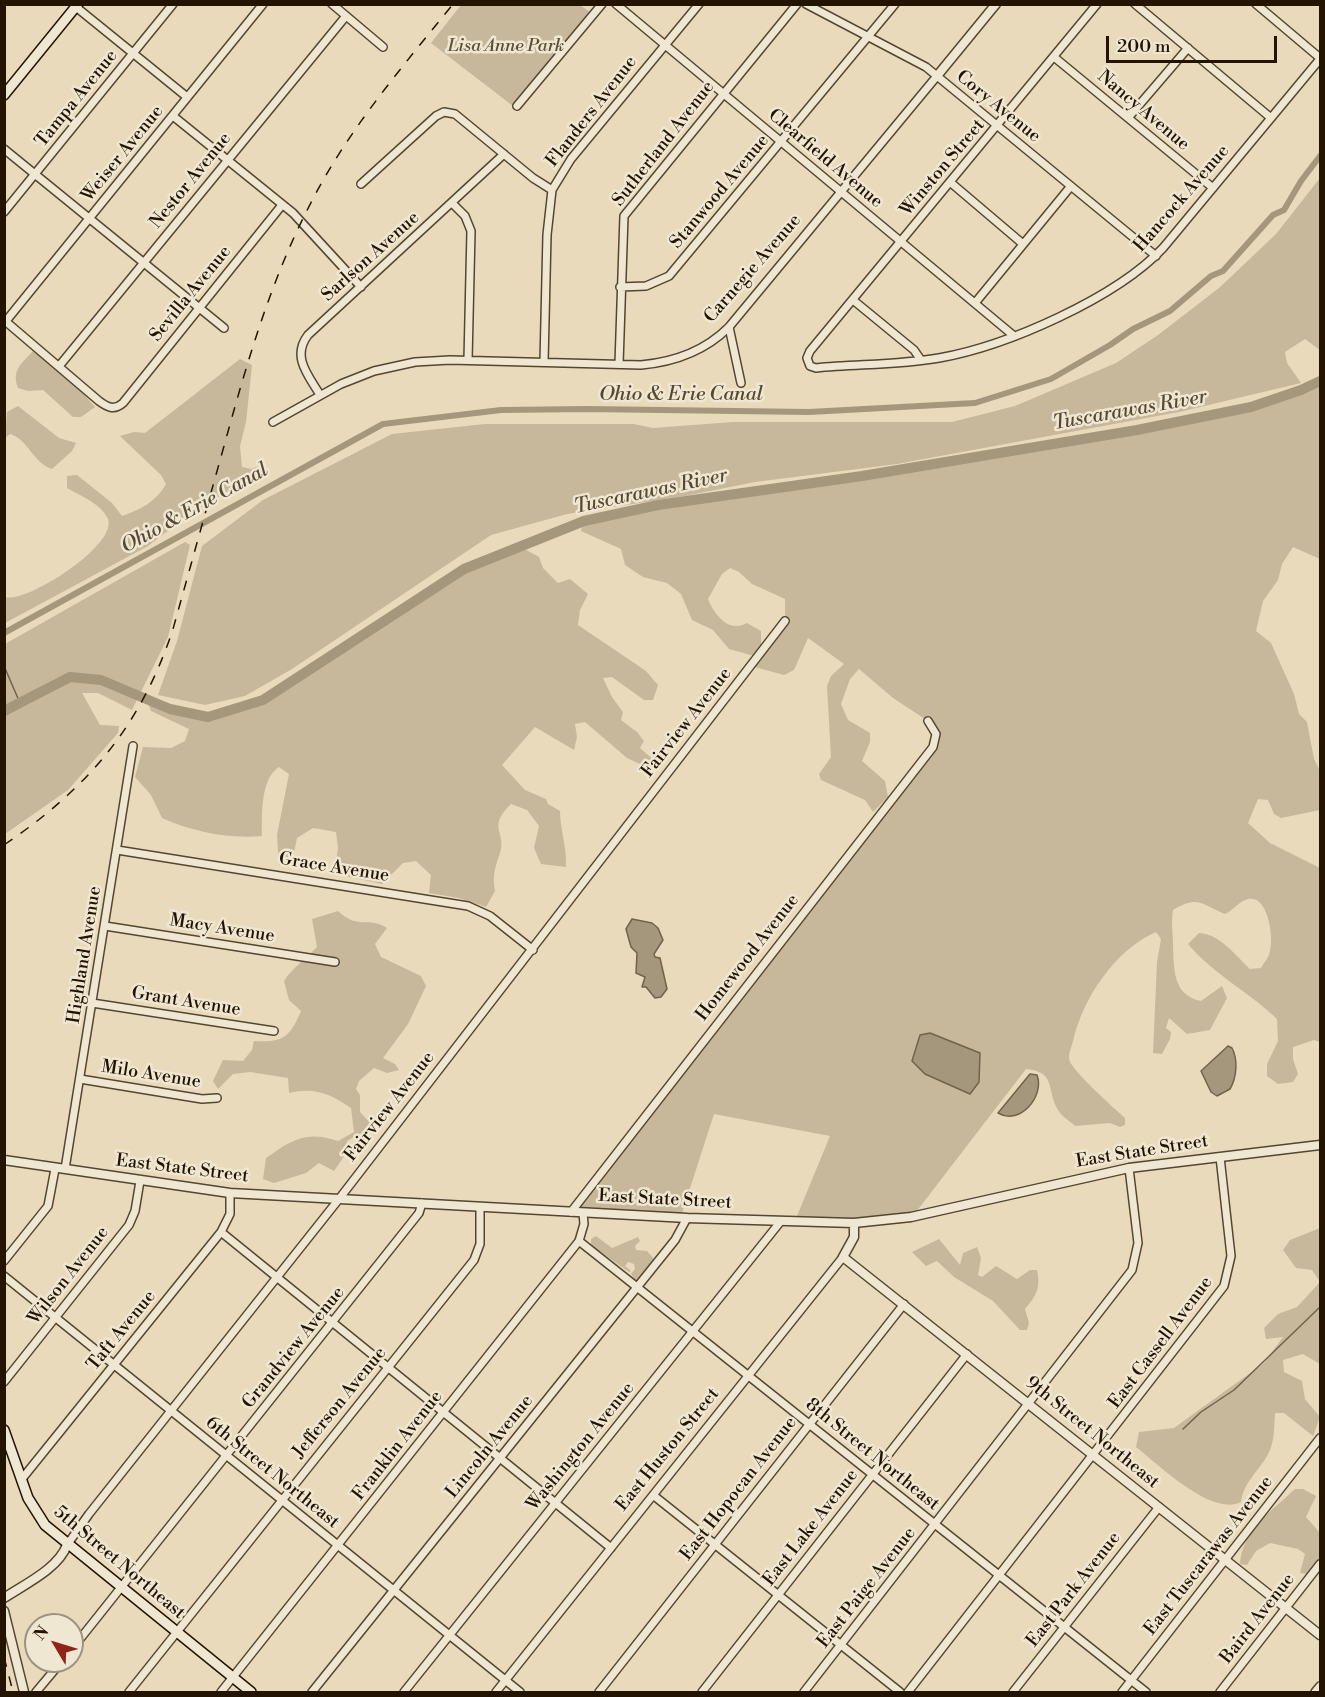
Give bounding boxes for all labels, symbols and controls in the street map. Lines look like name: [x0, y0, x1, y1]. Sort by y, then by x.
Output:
scale bar: [1109, 24, 1280, 62]
text: 200 m: [1117, 35, 1171, 58]
park label: Lisa Anne Park: [448, 36, 564, 58]
street label: Tampa Avenue: [31, 46, 123, 152]
street label: Flanders Avenue: [542, 52, 642, 172]
street label: Cory Avenue: [951, 66, 1045, 148]
street label: Nancy Avenue: [1092, 66, 1194, 156]
street label: Sutherland Avenue: [608, 77, 720, 211]
street label: Weiser Avenue: [77, 101, 169, 207]
street label: Clearfield Avenue: [763, 105, 887, 213]
street label: Winston Street: [896, 115, 990, 221]
street label: Nestor Avenue: [146, 129, 236, 233]
street label: Stanwood Avenue: [666, 130, 774, 254]
street label: Hancock Avenue: [1130, 141, 1234, 257]
street label: Sarlson Avenue: [318, 207, 424, 307]
street label: Carnegie Avenue: [700, 210, 806, 328]
street label: Sevilla Avenue: [146, 242, 236, 346]
water label: Ohio & Erie Canal: [599, 383, 763, 407]
water label: Tuscarawas River: [1051, 386, 1209, 436]
water label: Ohio & Erie Canal: [117, 459, 273, 559]
water label: Tuscarawas River: [572, 464, 730, 520]
street label: Fairview Avenue: [637, 664, 737, 782]
street label: Grace Avenue: [277, 849, 391, 887]
street label: Highland Avenue: [63, 885, 107, 1025]
street label: Homewood Avenue: [692, 890, 804, 1026]
street label: Macy Avenue: [168, 910, 276, 948]
street label: Grant Avenue: [130, 983, 242, 1021]
street label: Fairview Avenue: [340, 1048, 440, 1166]
street label: Milo Avenue: [100, 1056, 202, 1094]
street label: East State Street: [1074, 1131, 1210, 1173]
street label: East State Street: [114, 1150, 250, 1188]
street label: East State Street: [598, 1186, 732, 1214]
street label: Wilson Avenue: [24, 1223, 114, 1329]
street label: East Cassell Avenue: [1104, 1273, 1218, 1413]
street label: Grandview Avenue: [238, 1283, 350, 1413]
street label: Taft Avenue: [83, 1286, 161, 1376]
street label: Jefferson Avenue: [289, 1343, 391, 1463]
street label: 9th Street Northeast: [1021, 1372, 1163, 1494]
street label: Washington Avenue: [523, 1378, 639, 1516]
street label: East Huston Street: [612, 1384, 724, 1516]
street label: Franklin Avenue: [348, 1387, 448, 1505]
street label: Lincoln Avenue: [442, 1391, 538, 1503]
street label: 8th Street Northeast: [801, 1394, 943, 1516]
street label: 6th Street Northeast: [201, 1412, 343, 1534]
street label: East Hopocan Avenue: [676, 1413, 802, 1565]
street label: East Lake Avenue: [759, 1465, 863, 1591]
street label: East Tuscarawas Avenue: [1140, 1472, 1278, 1640]
street label: 5th Street Northeast: [49, 1502, 189, 1624]
street label: East Paige Avenue: [813, 1523, 921, 1653]
street label: East Park Avenue: [1022, 1528, 1126, 1652]
street label: Baird Avenue: [1216, 1570, 1300, 1668]
north arrow: [24, 1613, 84, 1673]
text: N: [30, 1622, 53, 1644]

